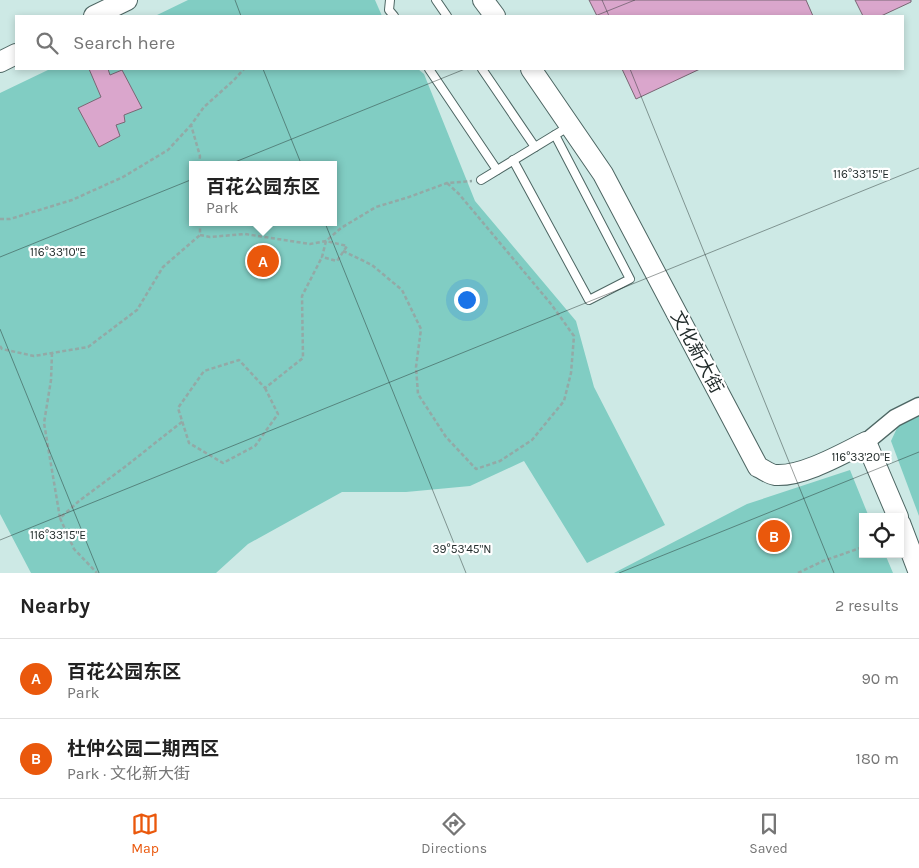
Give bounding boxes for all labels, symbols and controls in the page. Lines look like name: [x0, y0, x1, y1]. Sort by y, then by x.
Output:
search box: [15, 15, 904, 70]
icon: search: [33, 29, 61, 57]
text: Search here: [73, 32, 175, 54]
popup: [189, 161, 337, 226]
text: 116°33'15"E: [833, 167, 889, 181]
text: 百花公园东区: [206, 176, 320, 198]
text: Park: [206, 198, 238, 217]
pin: A: [247, 242, 279, 280]
text: 116°33'10"E: [30, 245, 86, 259]
your location: [454, 287, 480, 313]
street label: 文化新大街: [666, 307, 728, 397]
text: 116°33'20"E: [831, 450, 891, 464]
map controls: [859, 513, 904, 558]
button: locate: [859, 513, 904, 558]
pin: B: [758, 517, 790, 555]
text: 116°33'15"E: [30, 528, 86, 542]
text: 39°53'45"N: [433, 542, 491, 556]
text: Nearby: [20, 594, 90, 618]
text: 2 results: [835, 596, 899, 615]
text: 百花公园东区: [67, 661, 181, 683]
text: A: [31, 669, 41, 688]
text: 90 m: [861, 669, 899, 688]
text: Park: [67, 683, 99, 702]
text: 杜仲公园二期西区: [67, 738, 219, 760]
text: B: [31, 749, 41, 768]
text: 180 m: [856, 749, 899, 768]
text: Park · 文化新大街: [67, 764, 190, 783]
tab: Map: [131, 810, 159, 857]
tab: Directions: [421, 810, 487, 857]
tab: Saved: [749, 810, 788, 857]

